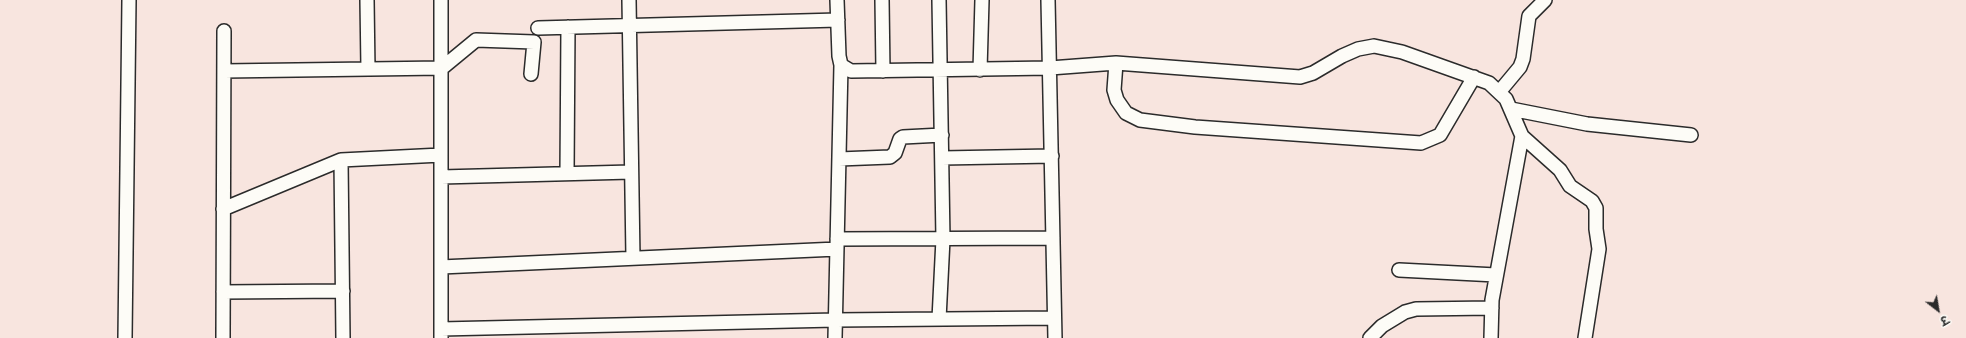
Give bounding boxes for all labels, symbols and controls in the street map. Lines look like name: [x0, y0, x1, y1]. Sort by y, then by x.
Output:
north arrow: [1918, 290, 1958, 330]
text: उ: [1937, 312, 1951, 328]

